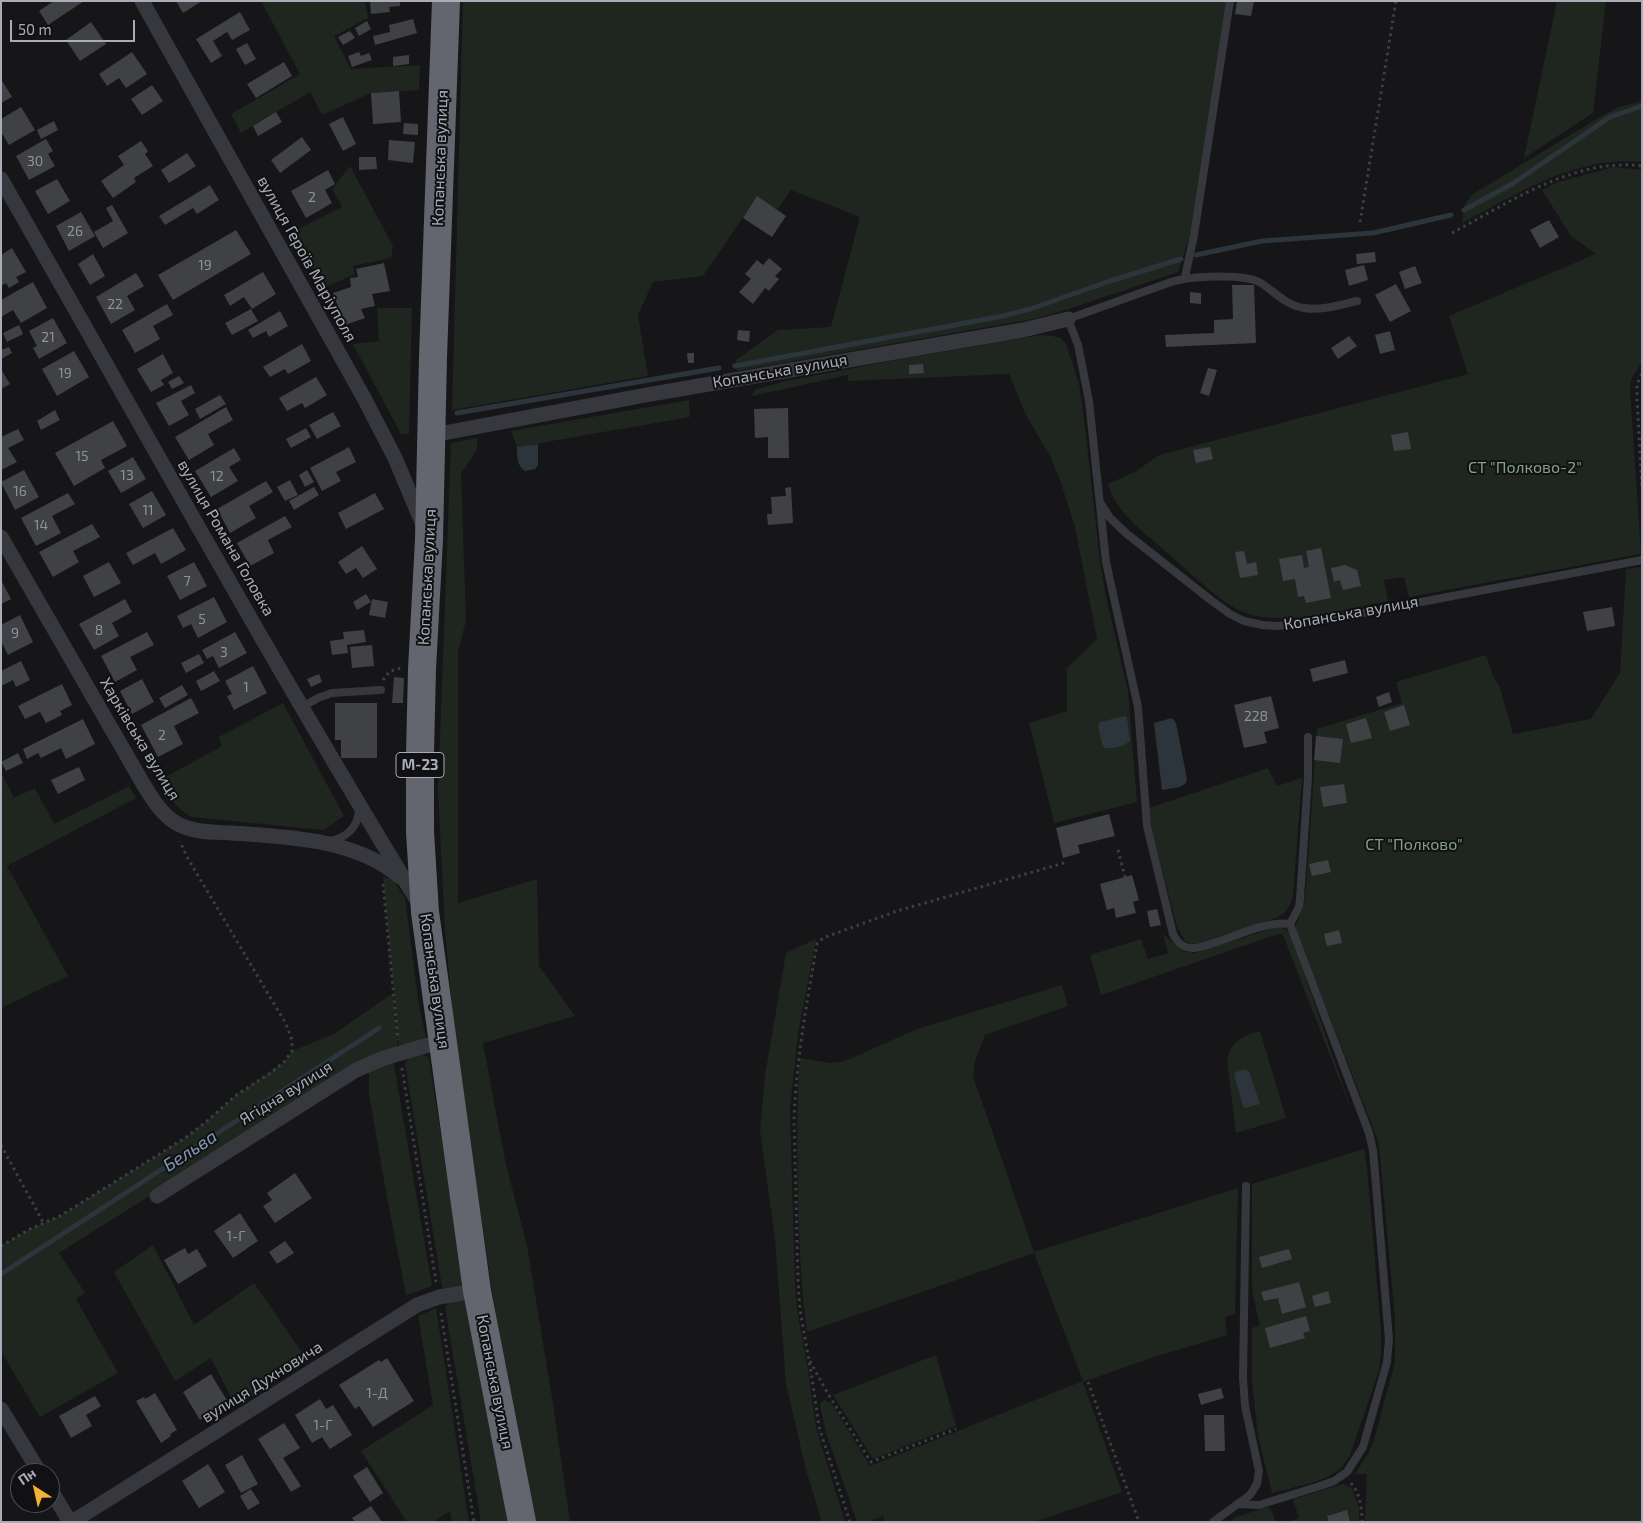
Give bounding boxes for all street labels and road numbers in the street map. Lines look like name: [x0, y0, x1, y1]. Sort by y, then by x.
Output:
street label: Копанська вулиця: [428, 90, 452, 226]
street label: вулиця Героїв Маріуполя: [253, 173, 361, 345]
street label: Копанська вулиця: [711, 350, 849, 392]
street label: вулиця Романа Головка: [173, 457, 279, 619]
street label: Копанська вулиця: [414, 508, 440, 646]
street label: Копанська вулиця: [1282, 592, 1420, 634]
street label: Харківська вулиця: [96, 674, 184, 804]
road number: М-23: [396, 752, 444, 778]
street label: Копанська вулиця: [416, 912, 454, 1050]
street label: Ягідна вулиця: [236, 1057, 336, 1129]
street label: Копанська вулиця: [473, 1313, 517, 1451]
street label: вулиця Духновича: [198, 1337, 326, 1427]

